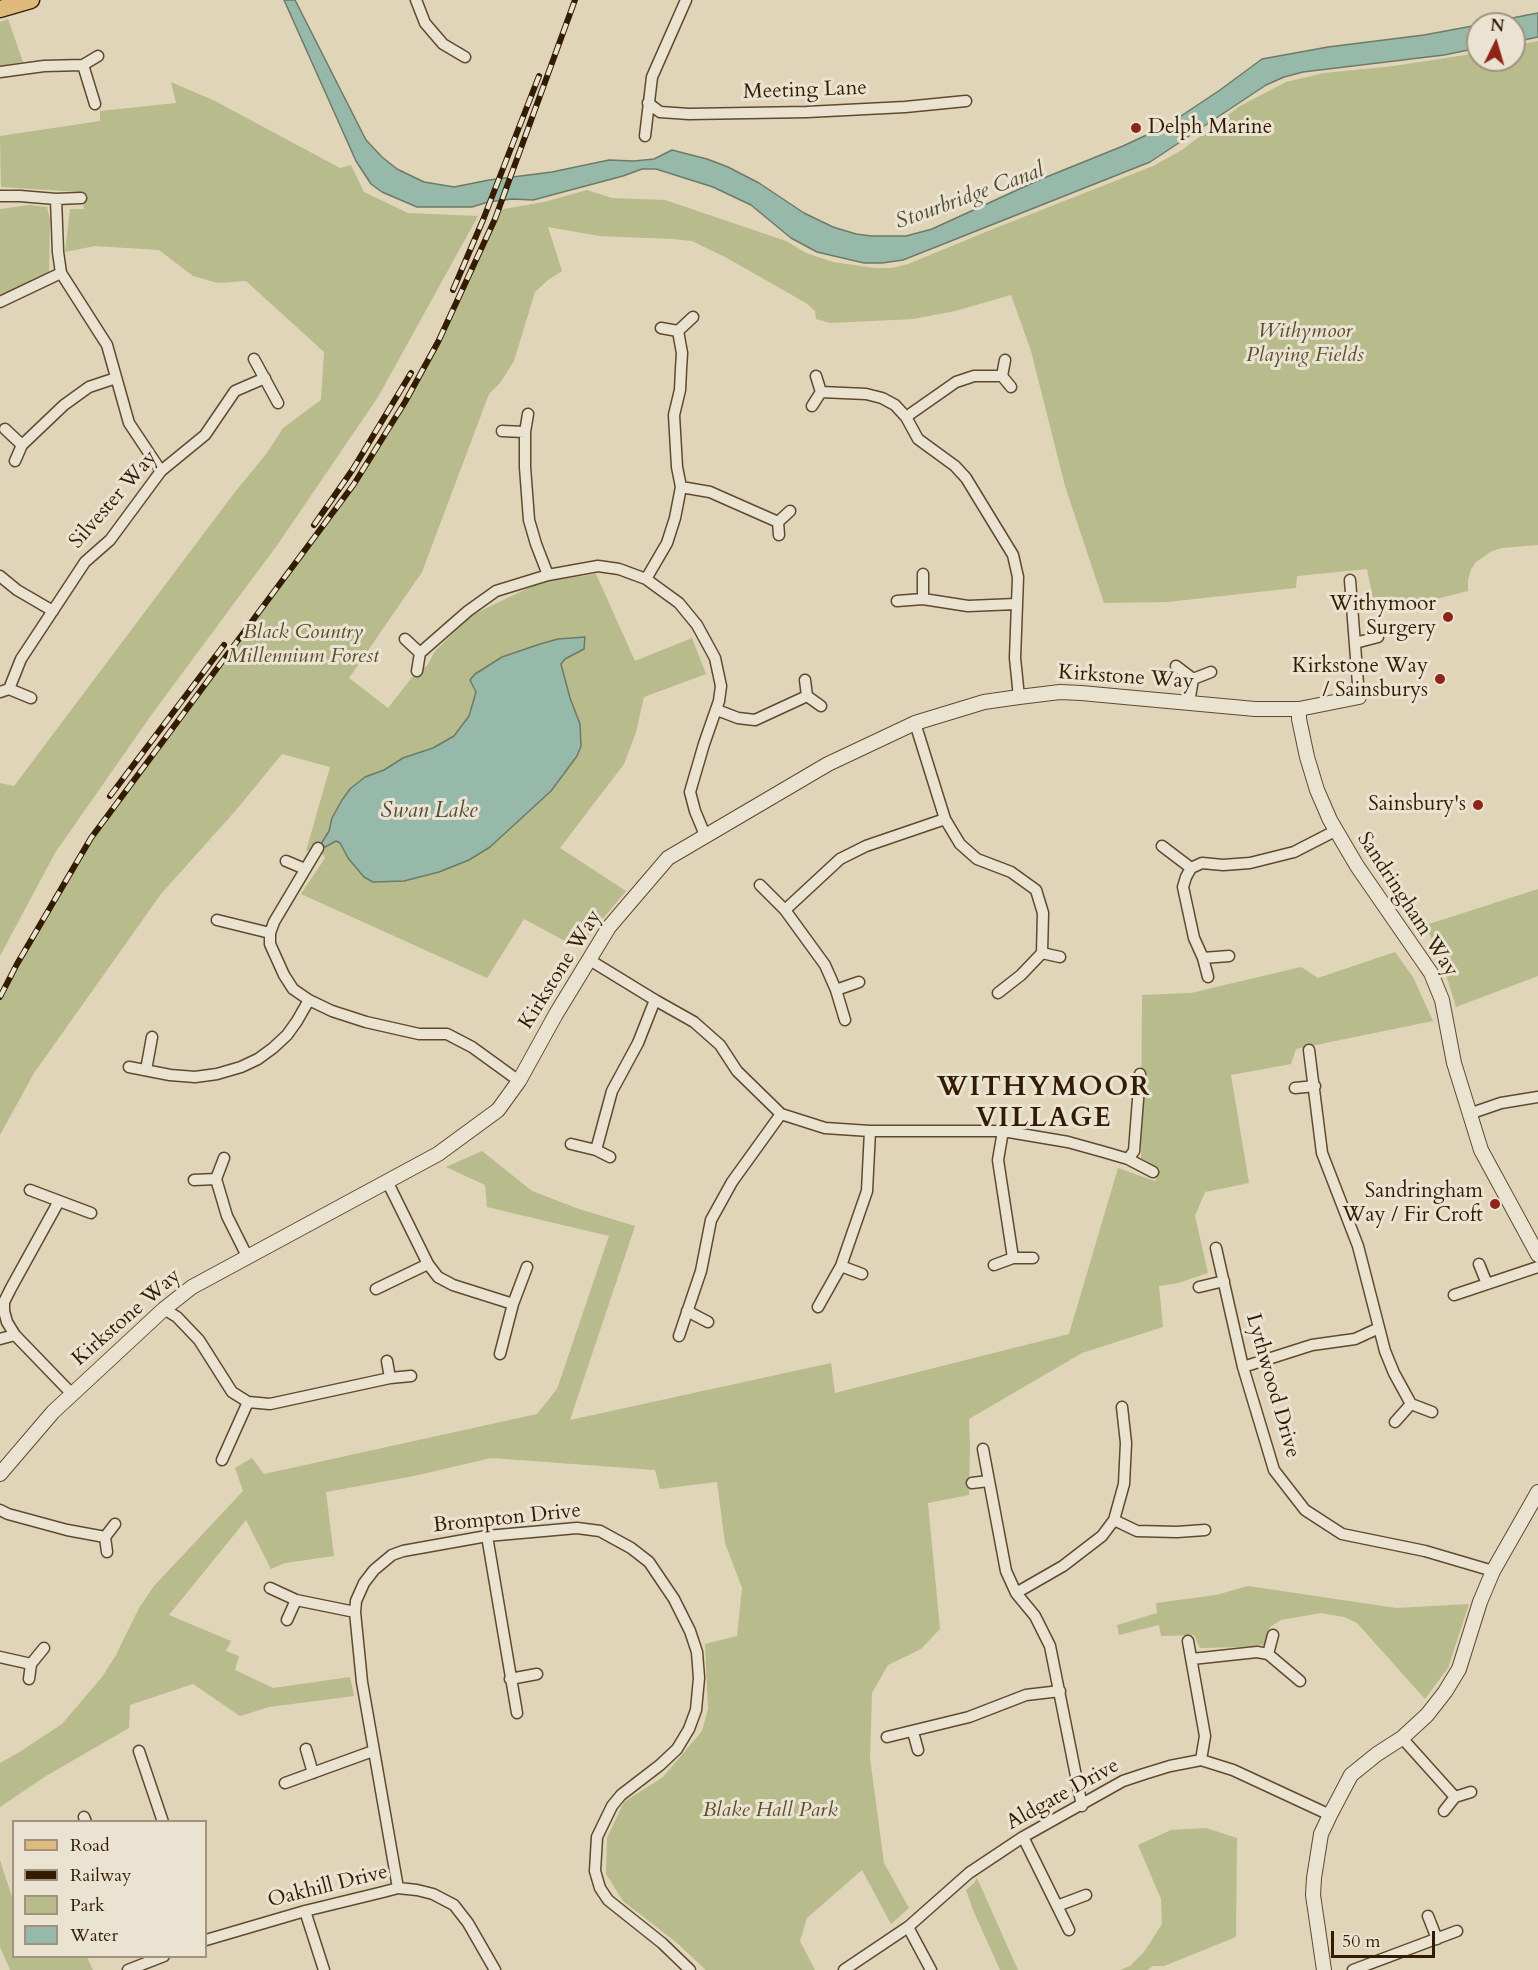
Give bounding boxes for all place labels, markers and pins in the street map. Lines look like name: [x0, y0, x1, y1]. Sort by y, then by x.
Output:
place label: Delph Marine: [1148, 115, 1272, 141]
marker: Delph Marine: [1129, 121, 1143, 135]
place label: Withymoor Surgery: [1330, 592, 1436, 642]
marker: Withymoor Surgery: [1441, 610, 1455, 624]
place label: Kirkstone Way / Sainsburys: [1292, 654, 1428, 704]
marker: Kirkstone Way / Sainsburys: [1433, 672, 1447, 686]
place label: Sainsbury's: [1368, 792, 1466, 818]
marker: Sainsbury's: [1471, 798, 1485, 812]
place label: Sandringham Way / Fir Croft: [1342, 1179, 1483, 1229]
marker: Sandringham Way / Fir Croft: [1488, 1197, 1502, 1211]

